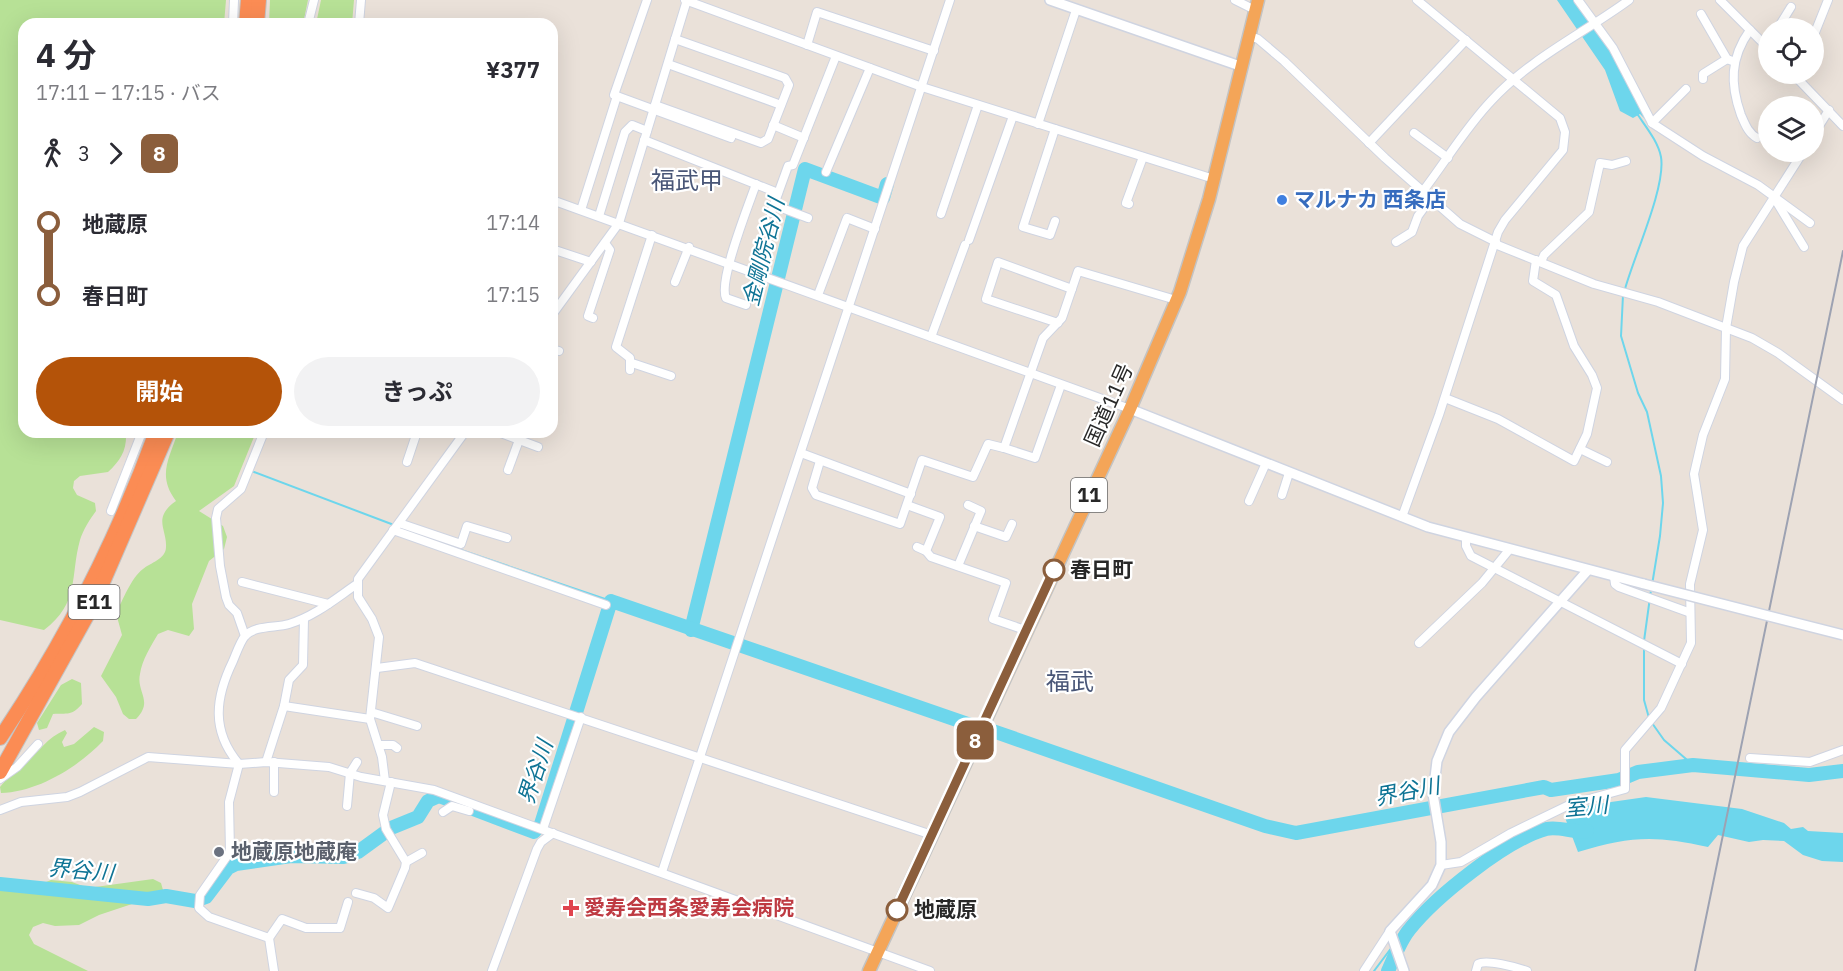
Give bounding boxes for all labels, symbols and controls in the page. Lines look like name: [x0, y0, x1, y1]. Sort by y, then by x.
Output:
map controls: [1758, 18, 1824, 162]
button: locate: [1758, 18, 1824, 84]
text: 4 分: [36, 33, 97, 76]
text: ¥377: [486, 55, 540, 84]
text: 17:11 – 17:15 · バス: [36, 79, 221, 106]
button: layers: [1758, 96, 1824, 162]
icon: walk: [36, 137, 69, 170]
icon: forward: [99, 137, 132, 170]
text: 8: [153, 139, 166, 167]
text: 3: [78, 140, 90, 167]
district label: 福武甲: [651, 164, 723, 196]
place label: マルナカ 西条店: [1294, 185, 1446, 213]
water label: 金剛院谷川: [735, 193, 790, 309]
marker: マルナカ 西条店: [1275, 193, 1289, 207]
text: 地蔵原: [82, 209, 148, 238]
text: 17:14: [486, 209, 540, 236]
text: 春日町: [82, 281, 148, 310]
text: 17:15: [486, 281, 540, 308]
button: 開始: [36, 357, 282, 426]
button: きっぷ: [294, 357, 540, 426]
street label: 国道11号: [1077, 359, 1139, 451]
road number: 11: [1071, 478, 1107, 512]
place label: 春日町: [1070, 555, 1133, 583]
marker: 春日町: [1043, 559, 1065, 581]
road number: E11: [68, 585, 119, 619]
district label: 福武: [1046, 665, 1094, 697]
line badge: 8: [956, 720, 994, 760]
text: 8: [969, 726, 981, 754]
water label: 界谷川: [511, 734, 559, 808]
water label: 界谷川: [1372, 770, 1444, 811]
water label: 室川: [1563, 789, 1611, 822]
place label: 地蔵原地蔵庵: [231, 837, 357, 865]
marker: 地蔵原地蔵庵: [212, 845, 226, 859]
water label: 界谷川: [47, 852, 117, 887]
place label: 愛寿会西条愛寿会病院: [584, 893, 794, 921]
place label: 地蔵原: [914, 895, 977, 923]
marker: 愛寿会西条愛寿会病院: [562, 899, 580, 917]
marker: 地蔵原: [886, 899, 908, 921]

